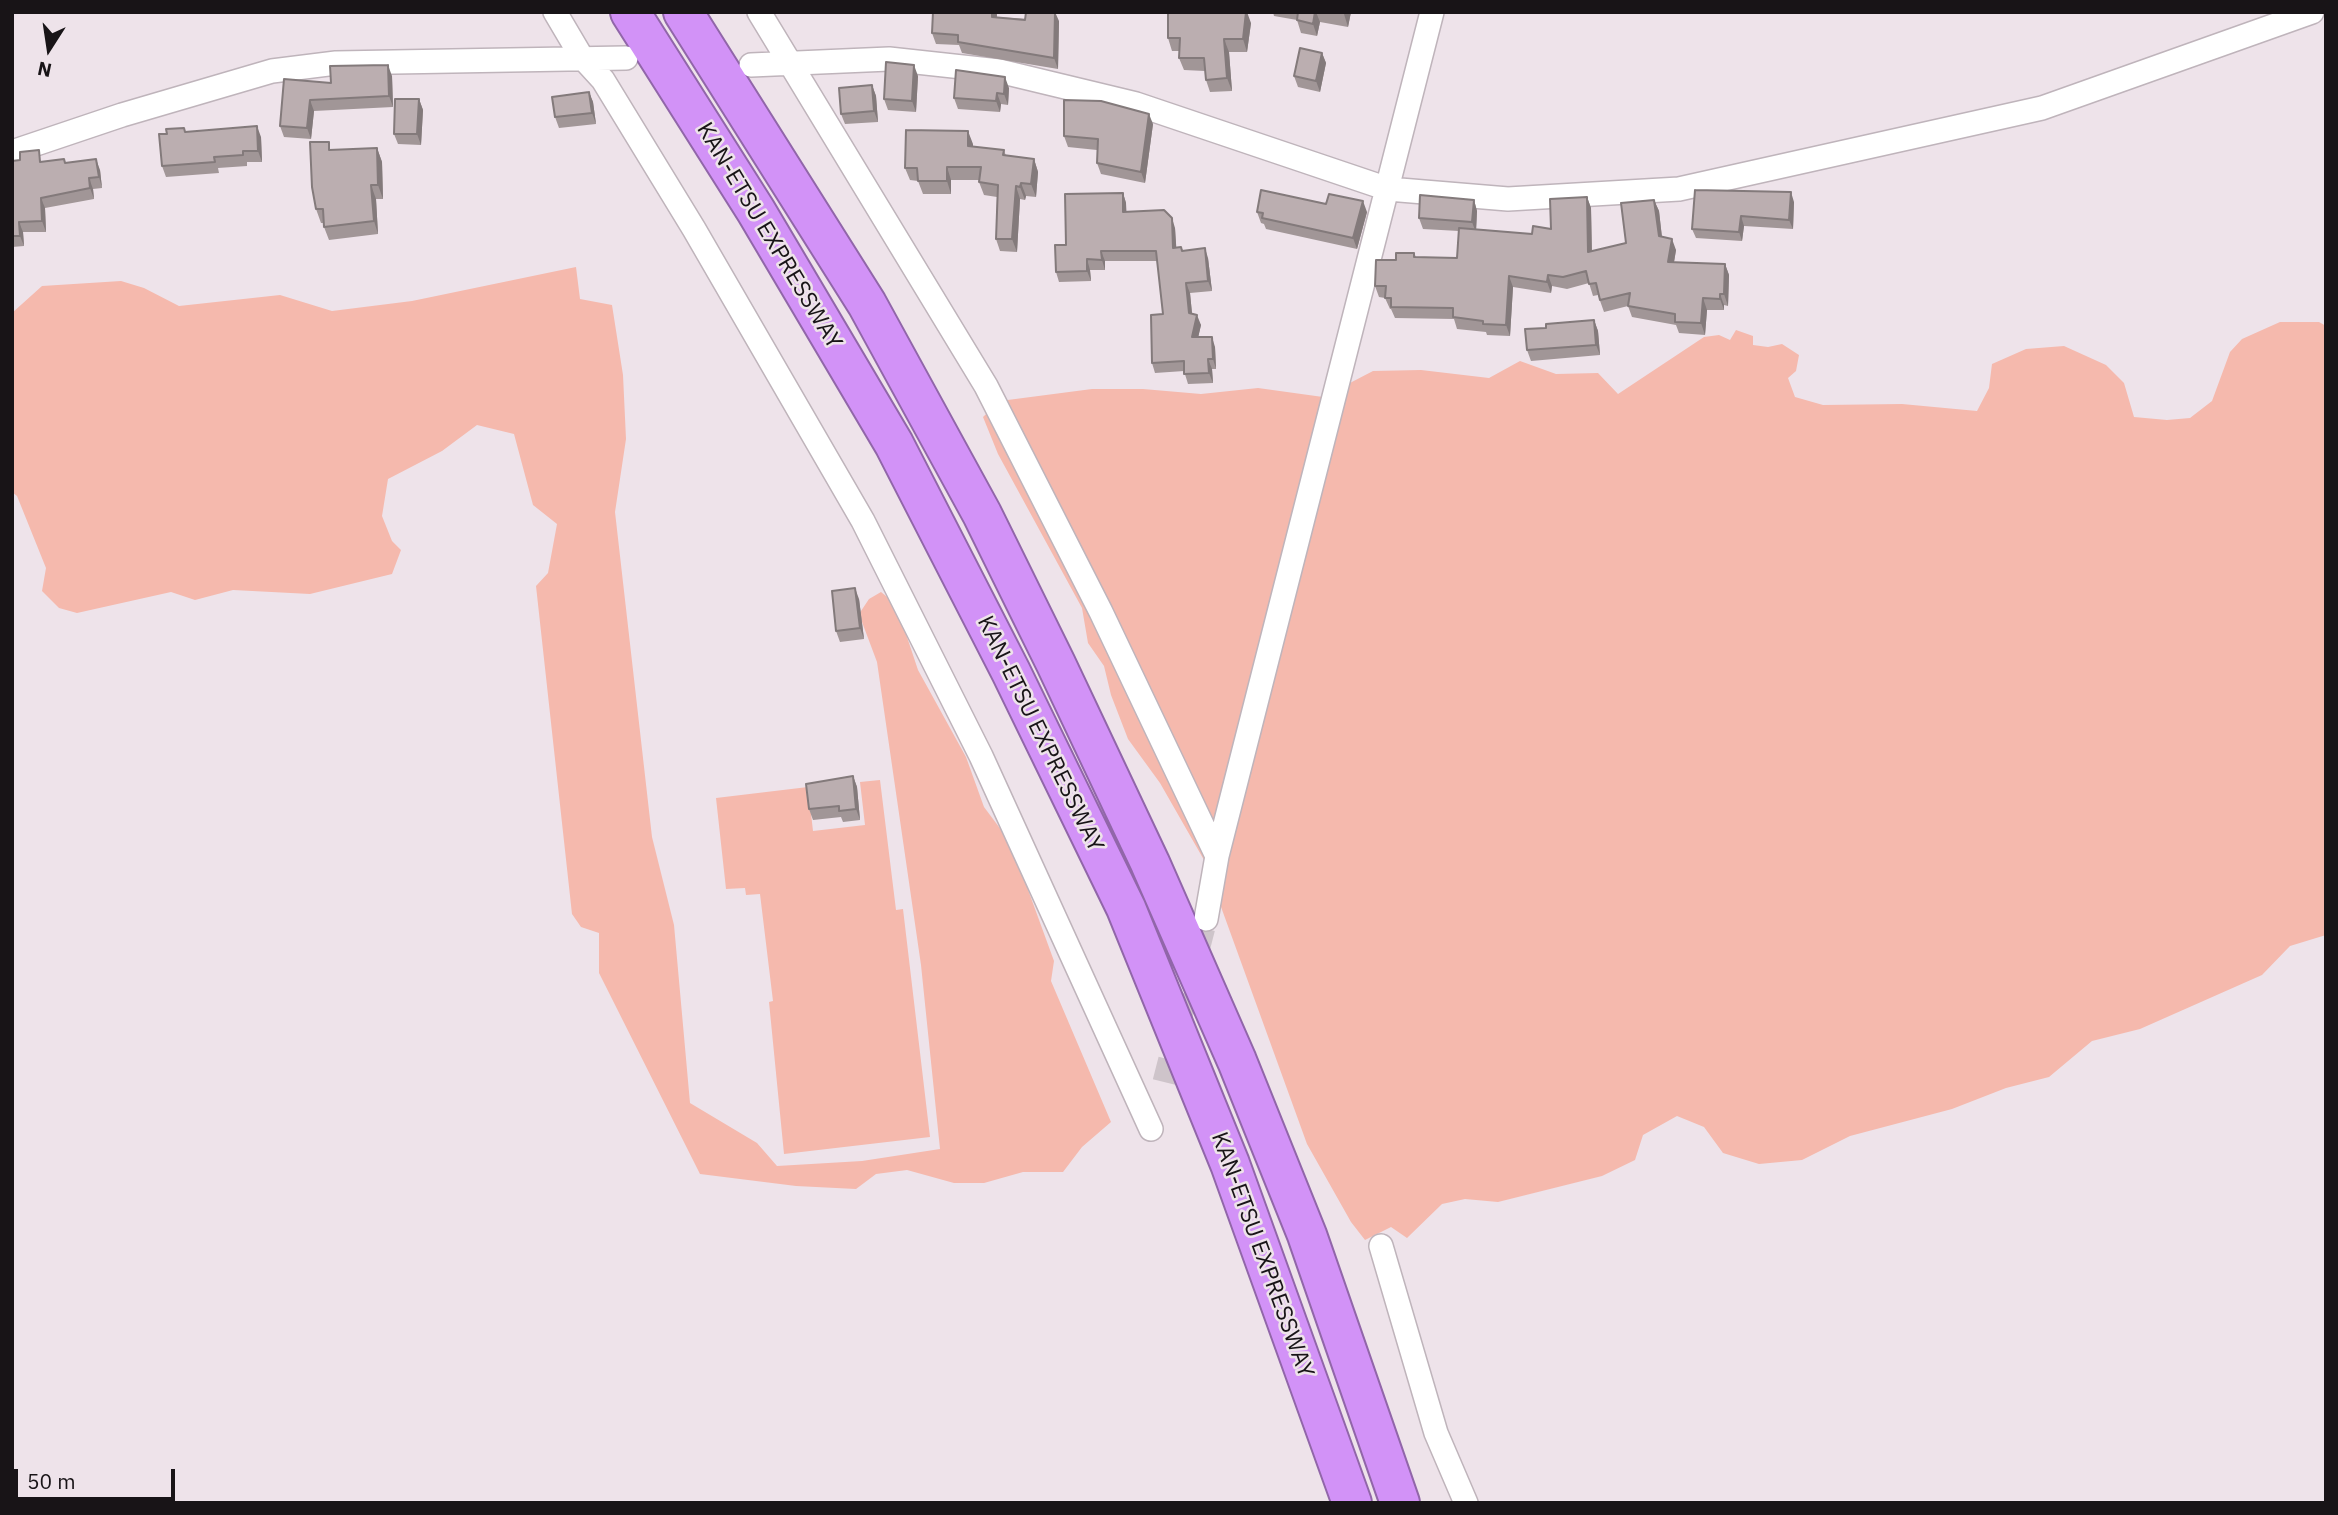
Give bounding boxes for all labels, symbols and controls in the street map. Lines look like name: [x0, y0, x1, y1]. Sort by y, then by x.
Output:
north arrow: [14, 14, 84, 84]
text: N: [35, 56, 54, 83]
street label: KAN-ETSU EXPRESSWAY: [690, 118, 848, 354]
street label: KAN-ETSU EXPRESSWAY: [971, 612, 1109, 856]
street label: KAN-ETSU EXPRESSWAY: [1205, 1129, 1319, 1381]
scale bar: [18, 1456, 178, 1500]
text: 50 m: [27, 1467, 76, 1495]

